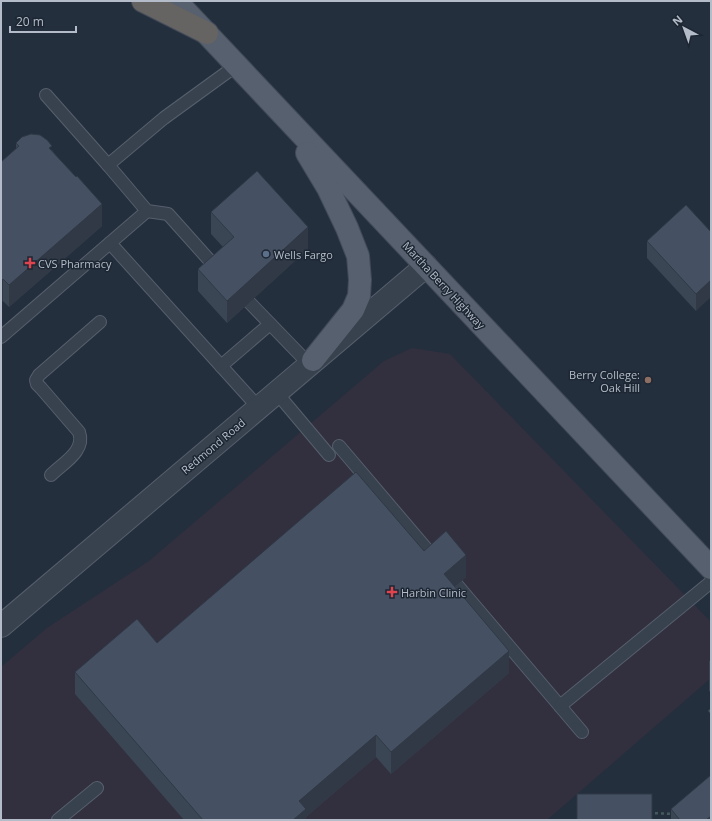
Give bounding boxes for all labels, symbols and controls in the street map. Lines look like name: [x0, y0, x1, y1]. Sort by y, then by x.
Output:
scale bar: [10, 8, 76, 34]
north arrow: [664, 8, 704, 48]
text: N: [669, 11, 685, 29]
text: 20 m: [16, 13, 44, 30]
street label: Martha Berry Highway: [399, 238, 489, 332]
place label: Wells Fargo: [274, 247, 333, 262]
marker: Wells Fargo: [261, 249, 271, 259]
place label: CVS Pharmacy: [38, 256, 112, 271]
marker: CVS Pharmacy: [25, 258, 35, 268]
place label: Berry College: Oak Hill: [569, 367, 640, 395]
marker: Berry College: Oak Hill: [643, 375, 653, 385]
street label: Redmond Road: [178, 415, 248, 477]
place label: Harbin Clinic: [401, 585, 466, 600]
marker: Harbin Clinic: [386, 586, 398, 598]

